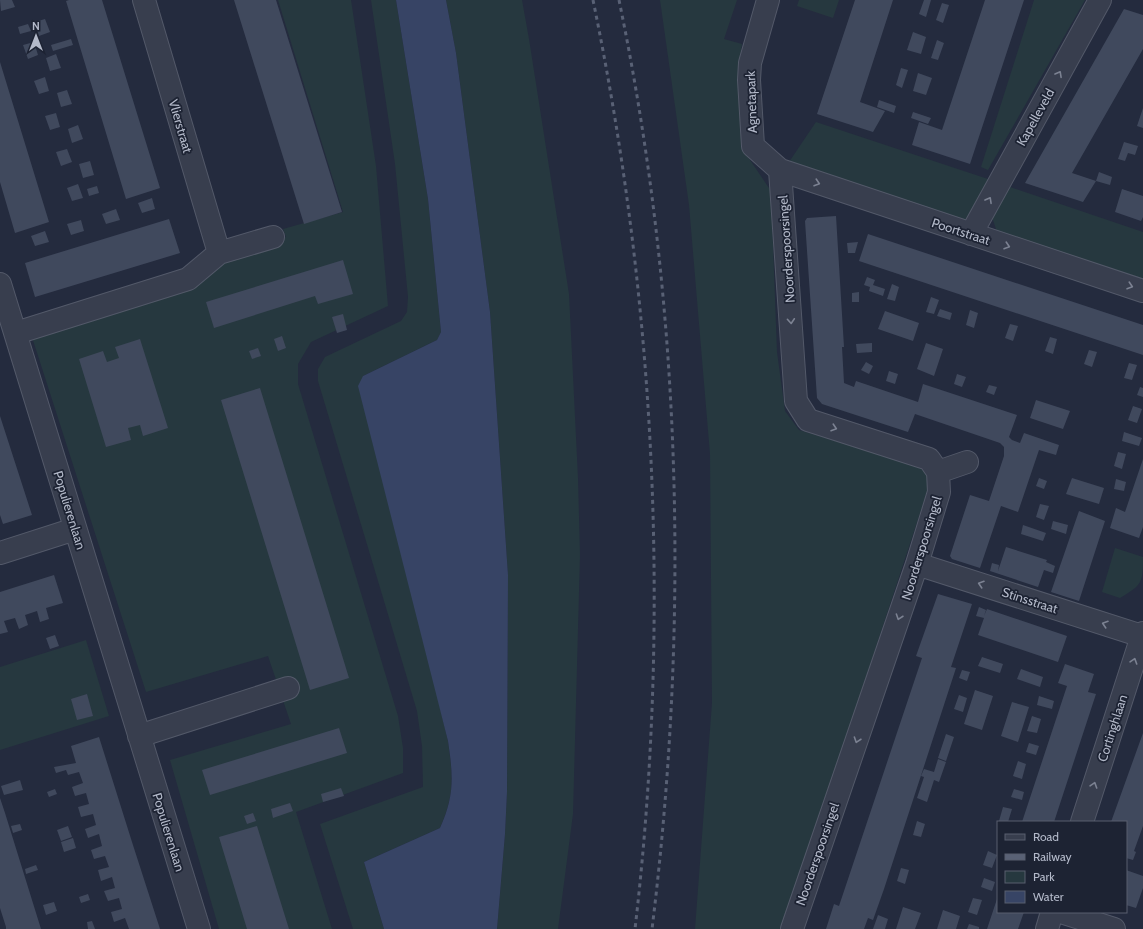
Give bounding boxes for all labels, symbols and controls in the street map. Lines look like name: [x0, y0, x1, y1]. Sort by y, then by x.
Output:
north arrow: [16, 16, 56, 56]
text: N: [32, 19, 40, 33]
street label: Agnetapark: [742, 70, 760, 133]
one-way arrow: [1055, 71, 1062, 78]
street label: Kapelleveld: [1013, 85, 1057, 149]
street label: Vlierstraat: [166, 97, 196, 155]
one-way arrow: [813, 178, 820, 187]
street label: Noorderspoorsingel: [774, 195, 798, 303]
one-way arrow: [985, 197, 992, 204]
street label: Poortstraat: [930, 214, 993, 248]
one-way arrow: [1003, 241, 1010, 250]
one-way arrow: [1127, 282, 1134, 290]
one-way arrow: [786, 318, 795, 324]
one-way arrow: [831, 424, 838, 432]
street label: Populierenlaan: [50, 469, 90, 551]
street label: Noorderspoorsingel: [898, 494, 944, 602]
one-way arrow: [978, 580, 985, 589]
street label: Stinsstraat: [1000, 583, 1060, 617]
one-way arrow: [895, 613, 904, 620]
one-way arrow: [1101, 621, 1108, 629]
one-way arrow: [1129, 658, 1138, 665]
street label: Cortinghlaan: [1094, 692, 1130, 764]
one-way arrow: [853, 736, 862, 743]
one-way arrow: [1089, 782, 1098, 789]
street label: Populierenlaan: [149, 791, 189, 873]
street label: Noorderspoorsingel: [792, 800, 842, 908]
legend: [997, 821, 1127, 913]
text: Road: [1033, 829, 1059, 844]
text: Railway: [1033, 849, 1071, 864]
text: Park: [1033, 869, 1055, 884]
text: Water: [1033, 889, 1064, 904]

